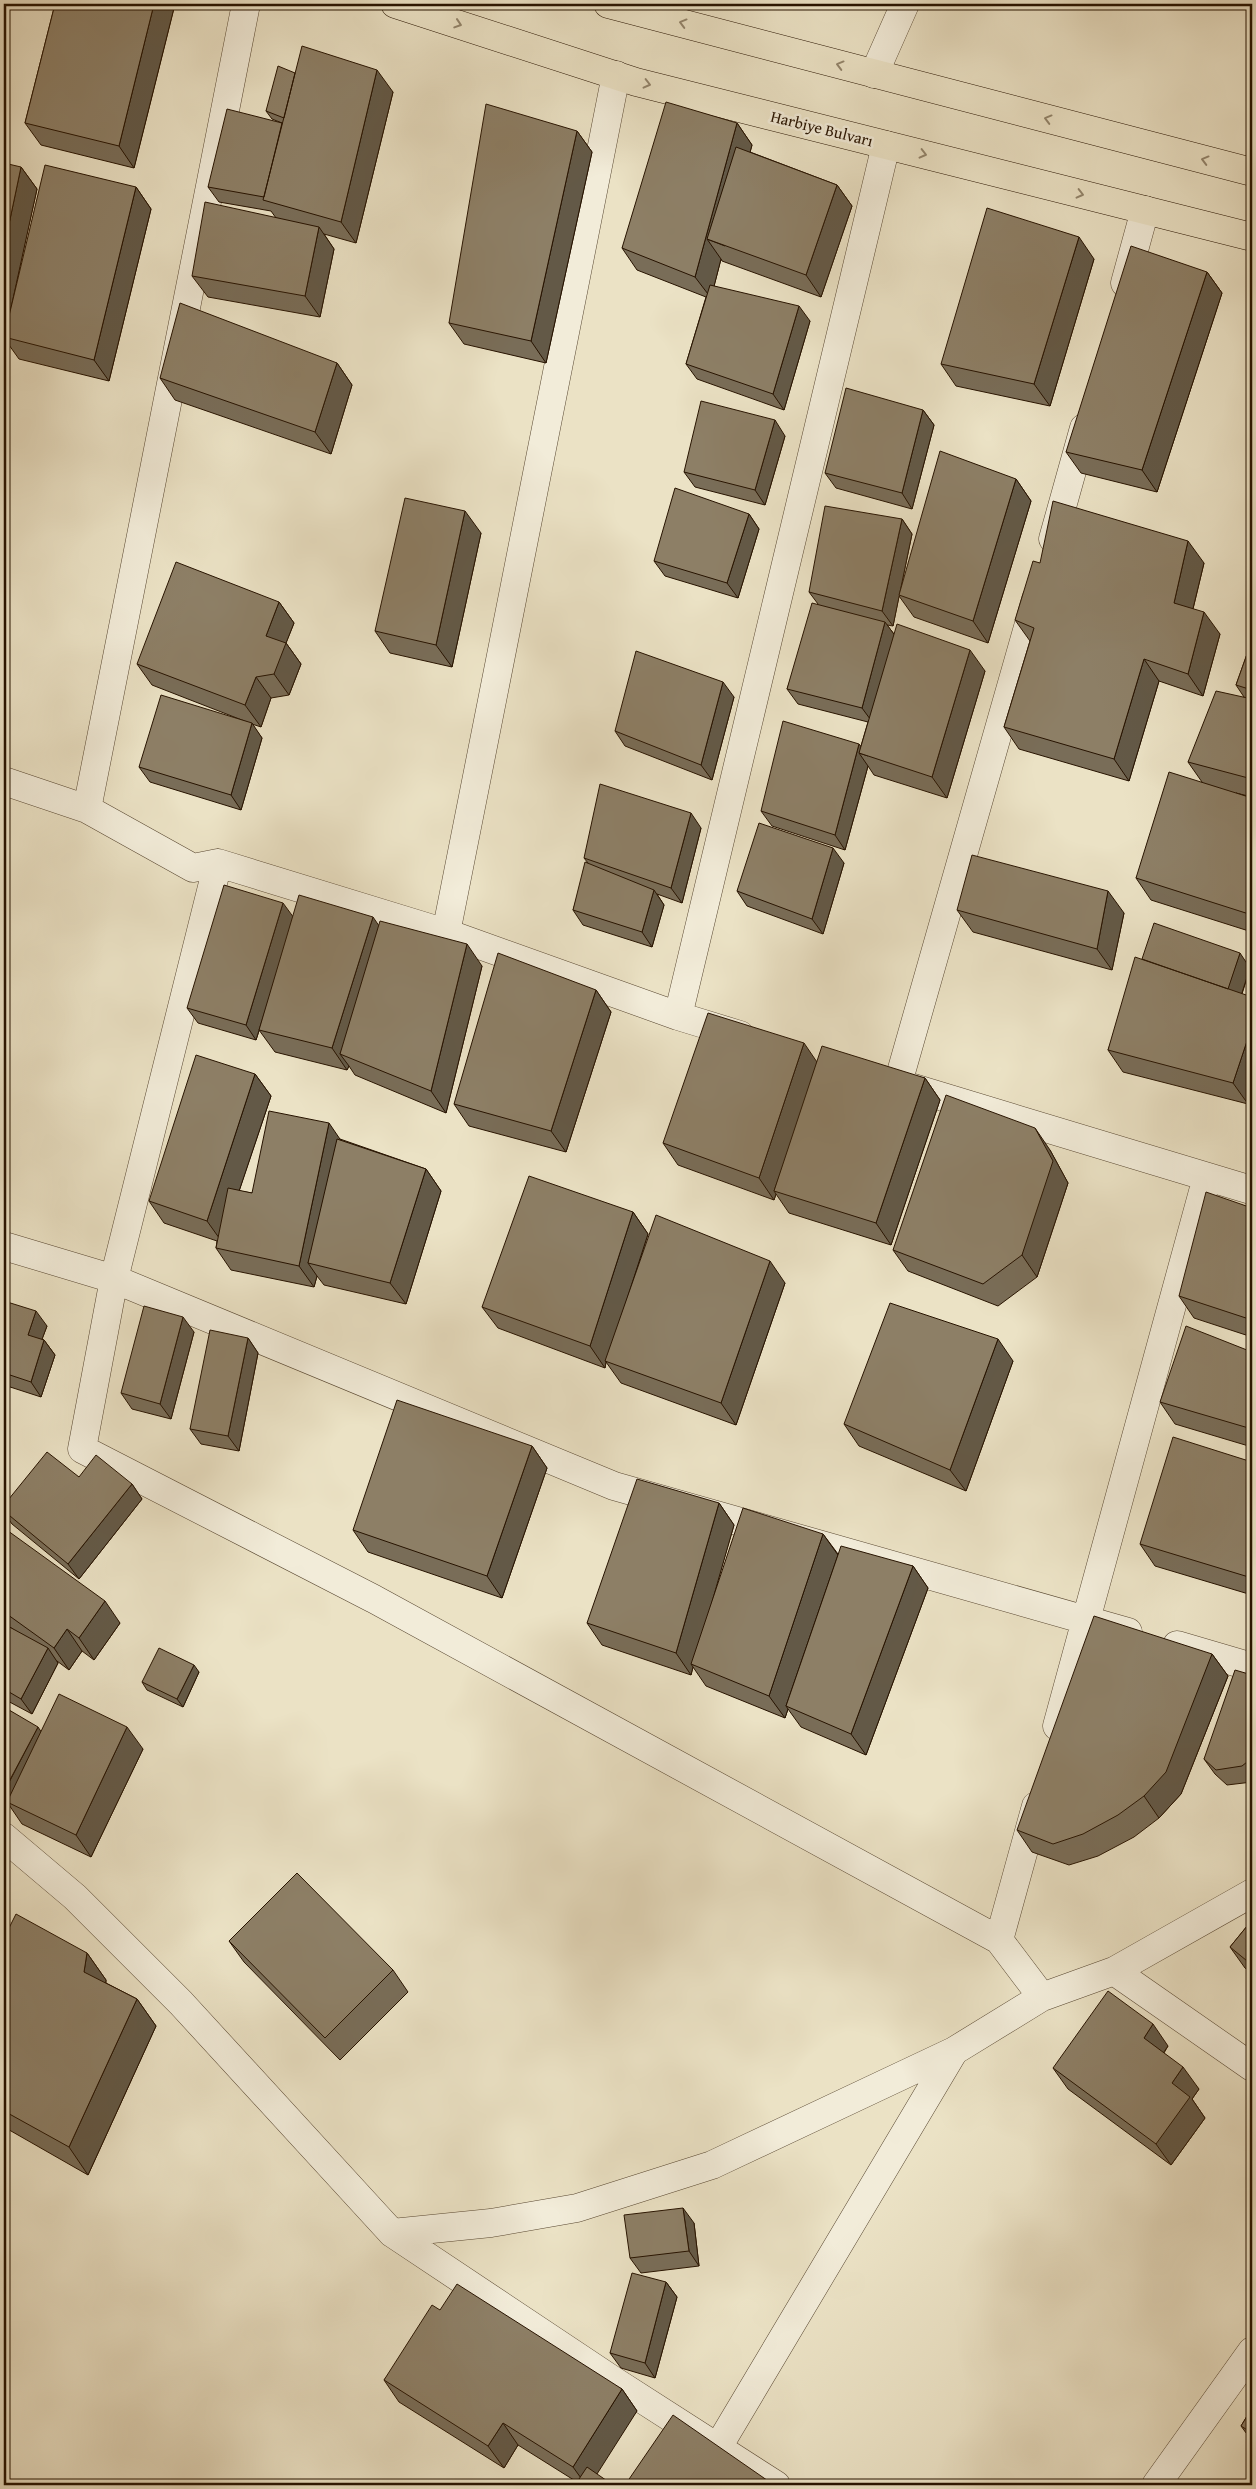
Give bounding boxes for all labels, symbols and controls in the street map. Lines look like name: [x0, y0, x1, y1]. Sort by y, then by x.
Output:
one-way arrow: [454, 18, 462, 28]
one-way arrow: [679, 19, 687, 29]
one-way arrow: [835, 60, 844, 71]
one-way arrow: [642, 78, 651, 89]
street label: Harbiye Bulvarı: [768, 104, 876, 152]
one-way arrow: [1043, 114, 1052, 125]
one-way arrow: [918, 148, 927, 159]
one-way arrow: [1201, 155, 1210, 166]
one-way arrow: [1076, 188, 1085, 199]

